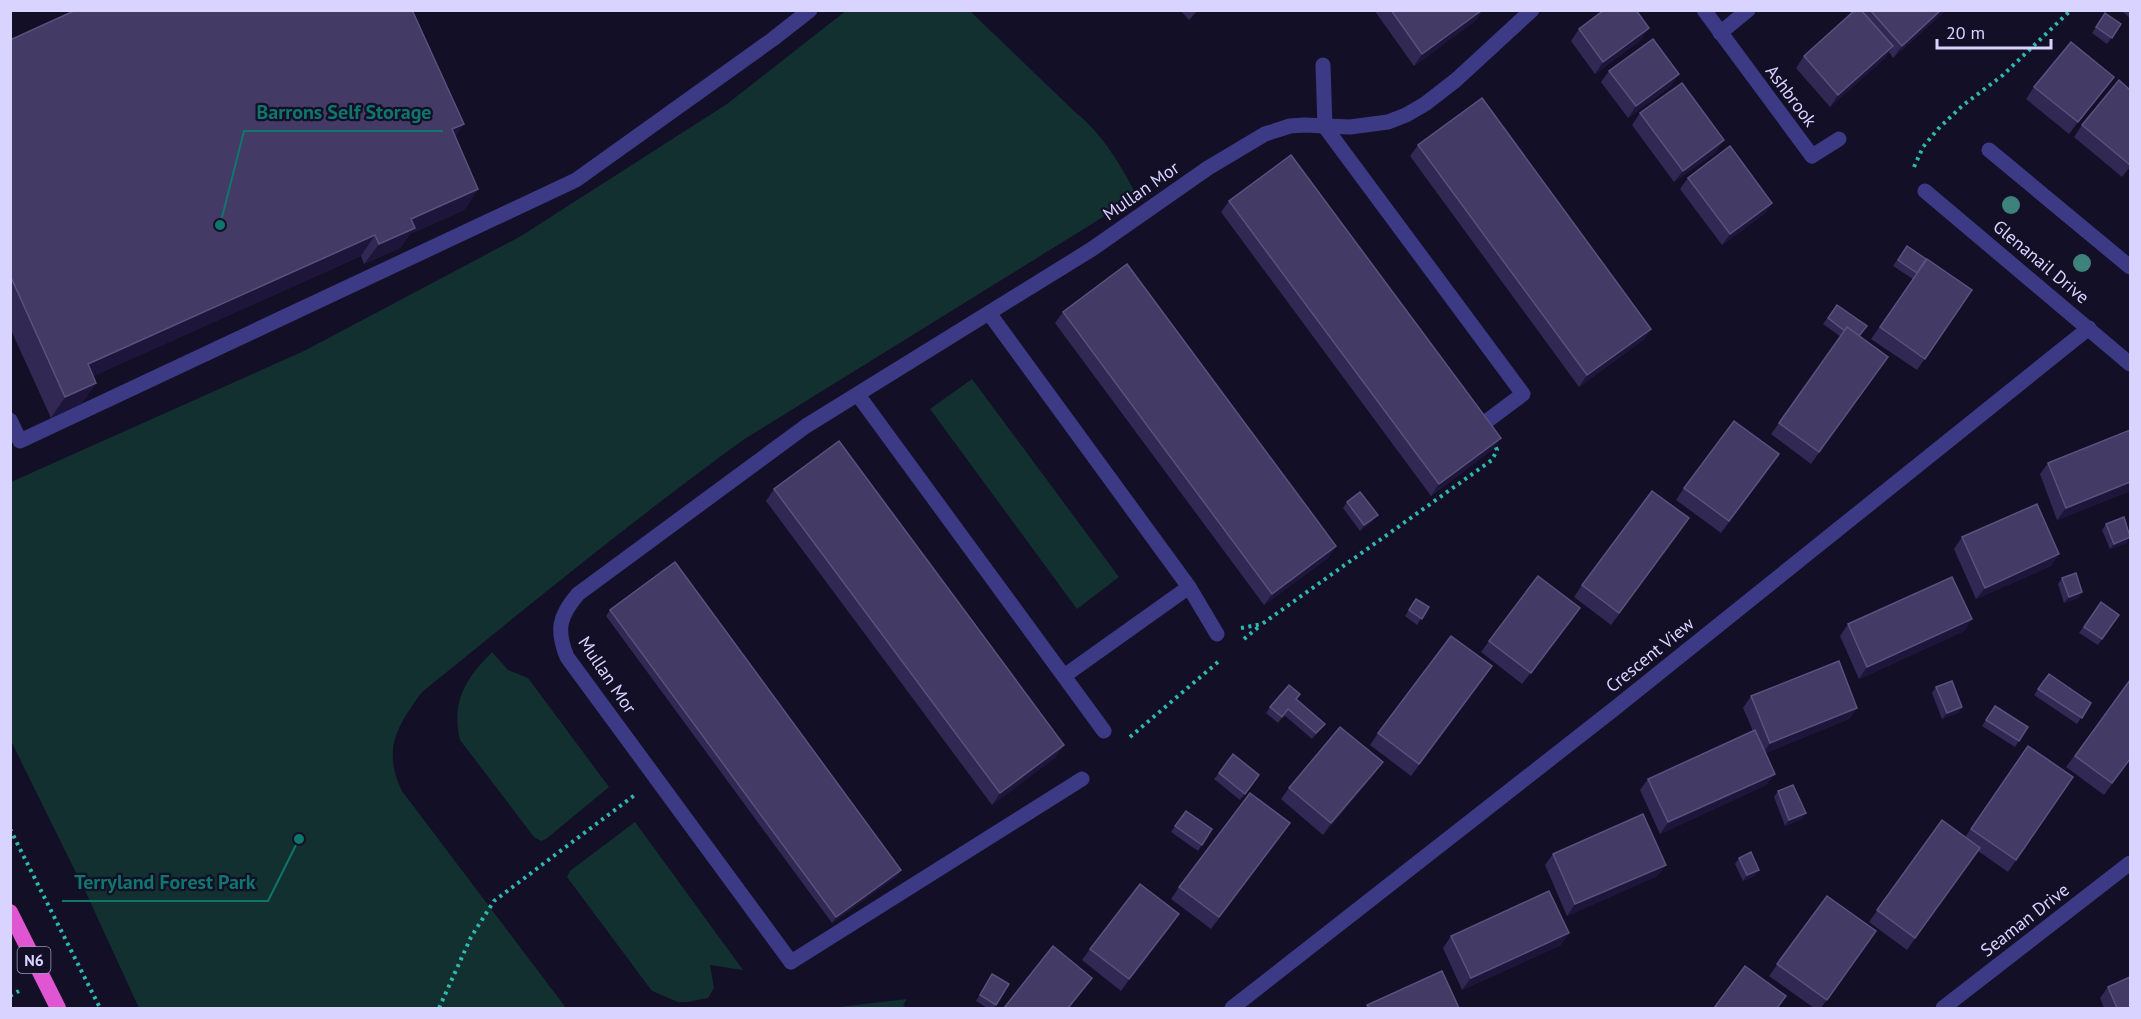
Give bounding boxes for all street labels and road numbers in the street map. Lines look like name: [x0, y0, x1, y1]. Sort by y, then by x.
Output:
street label: Ashbrook: [1761, 60, 1822, 132]
street label: Mullan Mor: [1098, 156, 1183, 225]
street label: Glenanail Drive: [1989, 215, 2094, 308]
street label: Crescent View: [1601, 611, 1699, 697]
street label: Mullan Mor: [573, 632, 642, 718]
street label: Seaman Drive: [1976, 878, 2074, 961]
road number: N6: [18, 947, 51, 973]

